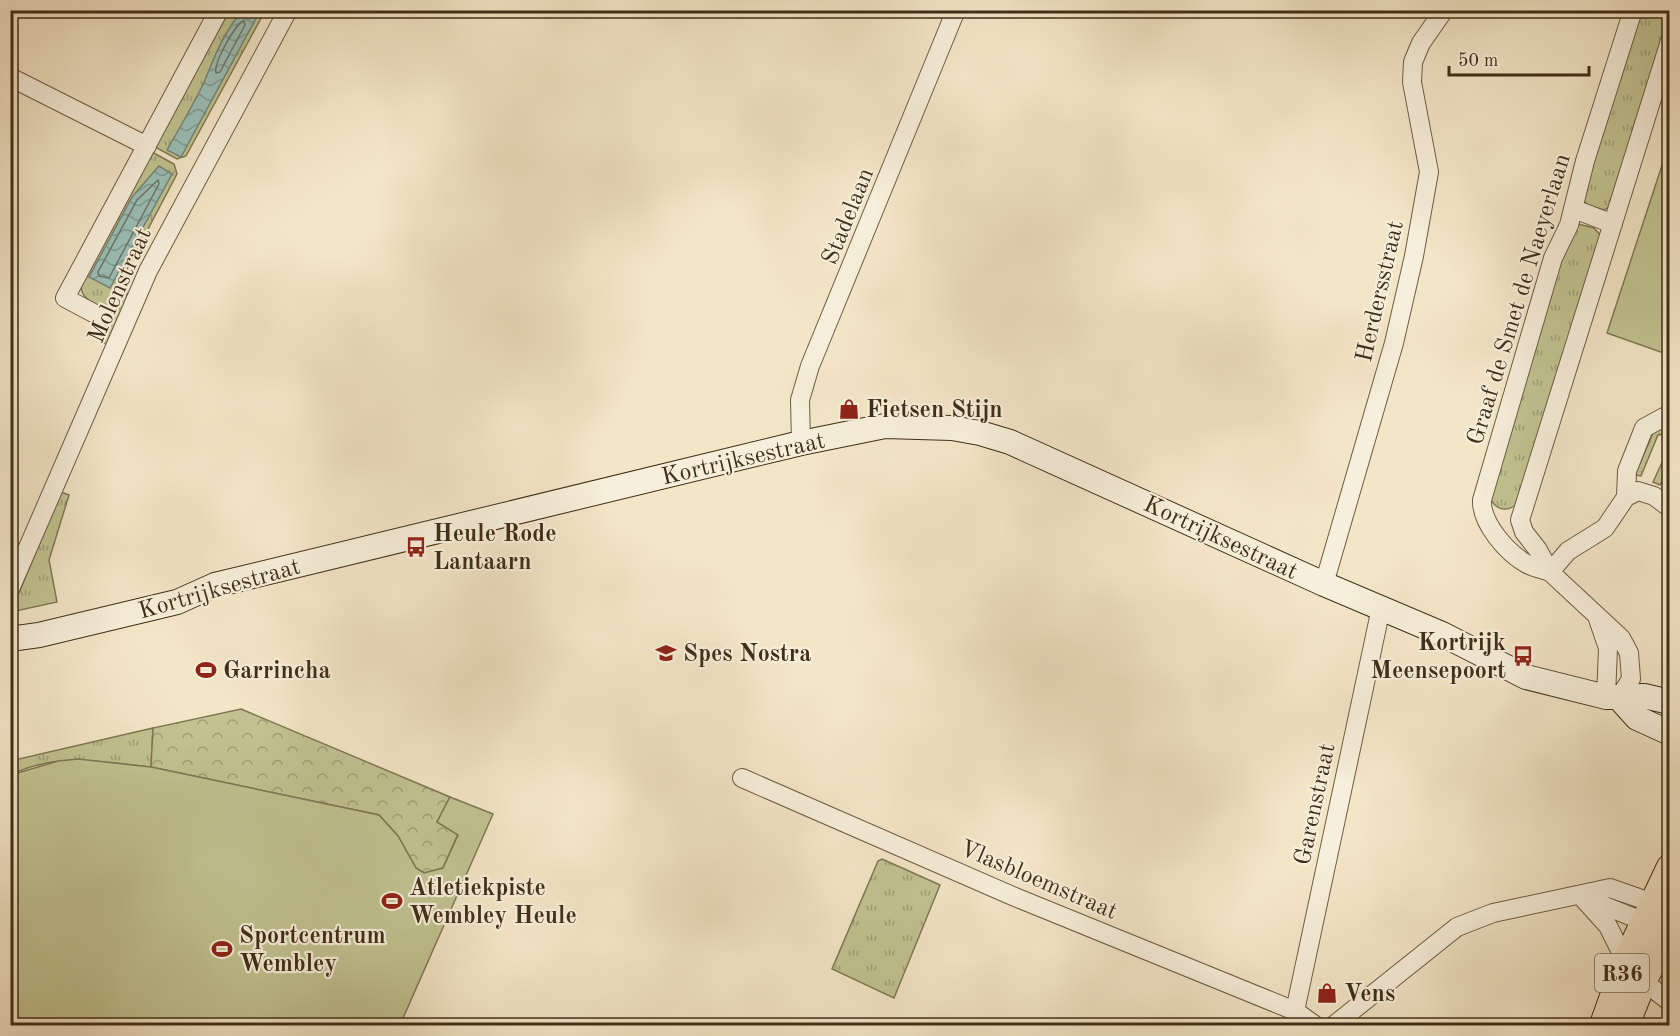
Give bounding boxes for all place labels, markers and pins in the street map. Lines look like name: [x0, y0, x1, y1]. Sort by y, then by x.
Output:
shop icon: Fietsen Stijn: [837, 397, 861, 421]
place label: Fietsen Stijn: [866, 399, 1003, 423]
place label: Heule Rode Lantaarn: [433, 523, 557, 575]
bus stop icon: Heule Rode Lantaarn: [404, 535, 428, 559]
place label: Kortrijk Meensepoort: [1371, 632, 1506, 684]
school or university icon: Spes Nostra: [654, 641, 678, 665]
place label: Spes Nostra: [683, 643, 811, 667]
bus stop icon: Kortrijk Meensepoort: [1511, 644, 1535, 668]
sports icon: Garrincha: [194, 658, 218, 682]
place label: Garrincha: [223, 660, 331, 684]
place label: Atletiekpiste Wembley Heule: [409, 877, 577, 929]
sports icon: Atletiekpiste Wembley Heule: [380, 889, 404, 913]
place label: Sportcentrum Wembley: [239, 925, 386, 977]
sports icon: Sportcentrum Wembley: [210, 937, 234, 961]
shop icon: Vens: [1315, 981, 1339, 1005]
place label: Vens: [1344, 983, 1395, 1007]

